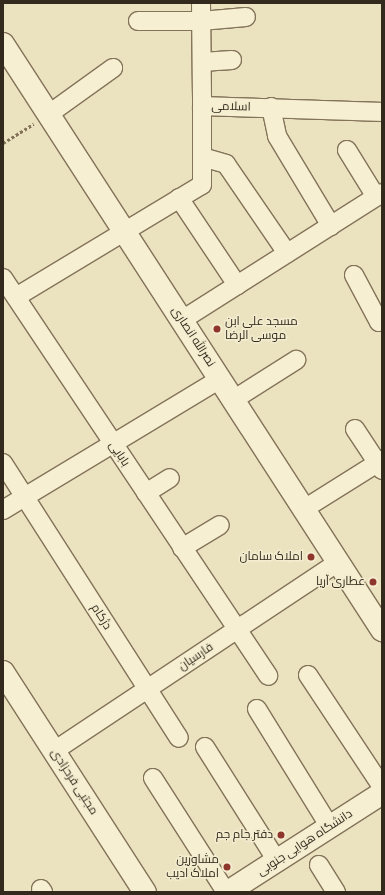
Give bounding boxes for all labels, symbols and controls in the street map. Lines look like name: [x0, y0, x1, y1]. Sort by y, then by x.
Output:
street label: اسلامی: [211, 99, 251, 115]
street label: نصرالله انصاری: [168, 304, 218, 370]
place label: مسجد علی ابن موسی الرضا: [225, 315, 298, 343]
marker: مسجد علی ابن موسی الرضا: [212, 324, 222, 334]
street label: بابایی: [105, 439, 133, 469]
place label: املاک سامان: [240, 550, 303, 564]
marker: املاک سامان: [306, 552, 316, 562]
place label: عطاری آریا: [316, 575, 365, 589]
marker: عطاری آریا: [368, 577, 378, 587]
street label: دژکام: [88, 602, 114, 632]
street label: فارسیان: [176, 640, 216, 674]
street label: مجتبی فرحزادی: [47, 746, 101, 818]
street label: دانشگاه هوایی جنوبی: [255, 807, 355, 879]
place label: دفتر جام جم: [216, 828, 273, 842]
marker: دفتر جام جم: [276, 830, 286, 840]
place label: مشاورین املاک ادیب: [166, 853, 219, 881]
marker: مشاورین املاک ادیب: [222, 862, 232, 872]

